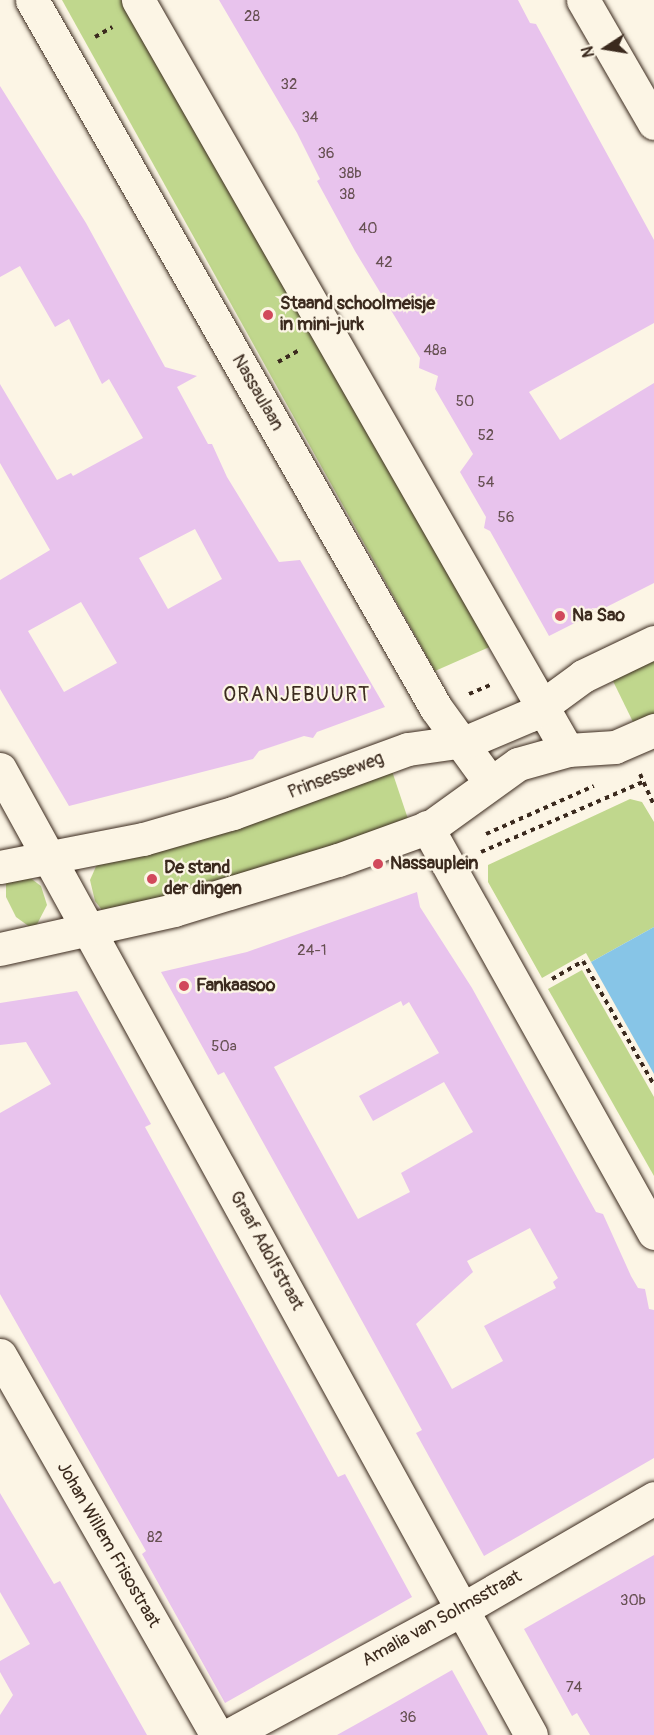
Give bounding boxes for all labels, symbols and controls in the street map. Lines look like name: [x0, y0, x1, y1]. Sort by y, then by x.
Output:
house number: 28: [244, 8, 260, 26]
north arrow: [576, 18, 636, 78]
text: N: [577, 44, 599, 59]
house number: 32: [281, 76, 297, 94]
house number: 34: [301, 109, 319, 127]
house number: 36: [317, 145, 335, 163]
house number: 38b: [338, 165, 362, 183]
house number: 38: [339, 186, 355, 204]
house number: 40: [359, 220, 377, 238]
house number: 42: [375, 254, 393, 272]
place label: Staand schoolmeisje in mini-jurk: [280, 294, 435, 336]
marker: Staand schoolmeisje in mini-jurk: [261, 308, 275, 322]
house number: 48a: [423, 342, 447, 360]
street label: Nassaulaan: [227, 351, 287, 435]
house number: 50: [456, 393, 474, 411]
house number: 52: [478, 427, 494, 445]
house number: 54: [478, 474, 494, 492]
house number: 56: [498, 509, 514, 527]
place label: Na Sao: [572, 605, 625, 627]
marker: Na Sao: [553, 609, 567, 623]
district label: ORANJEBUURT: [223, 682, 371, 706]
street label: Prinsesseweg: [285, 748, 387, 804]
place label: Nassauplein: [390, 853, 479, 875]
marker: Nassauplein: [371, 857, 385, 871]
place label: De stand der dingen: [164, 858, 242, 900]
marker: De stand der dingen: [145, 872, 159, 886]
house number: 24-1: [297, 942, 327, 960]
place label: Fankaasoo: [196, 975, 275, 997]
marker: Fankaasoo: [177, 979, 191, 993]
house number: 50a: [211, 1038, 237, 1056]
street label: Graaf Adolfstraat: [224, 1188, 308, 1314]
street label: Johan Willem Frisostraat: [52, 1458, 164, 1632]
house number: 82: [147, 1529, 163, 1547]
street label: Amalia van Solmsstraat: [359, 1566, 525, 1672]
house number: 30b: [620, 1592, 646, 1610]
house number: 74: [566, 1679, 582, 1697]
house number: 36: [399, 1709, 417, 1727]

